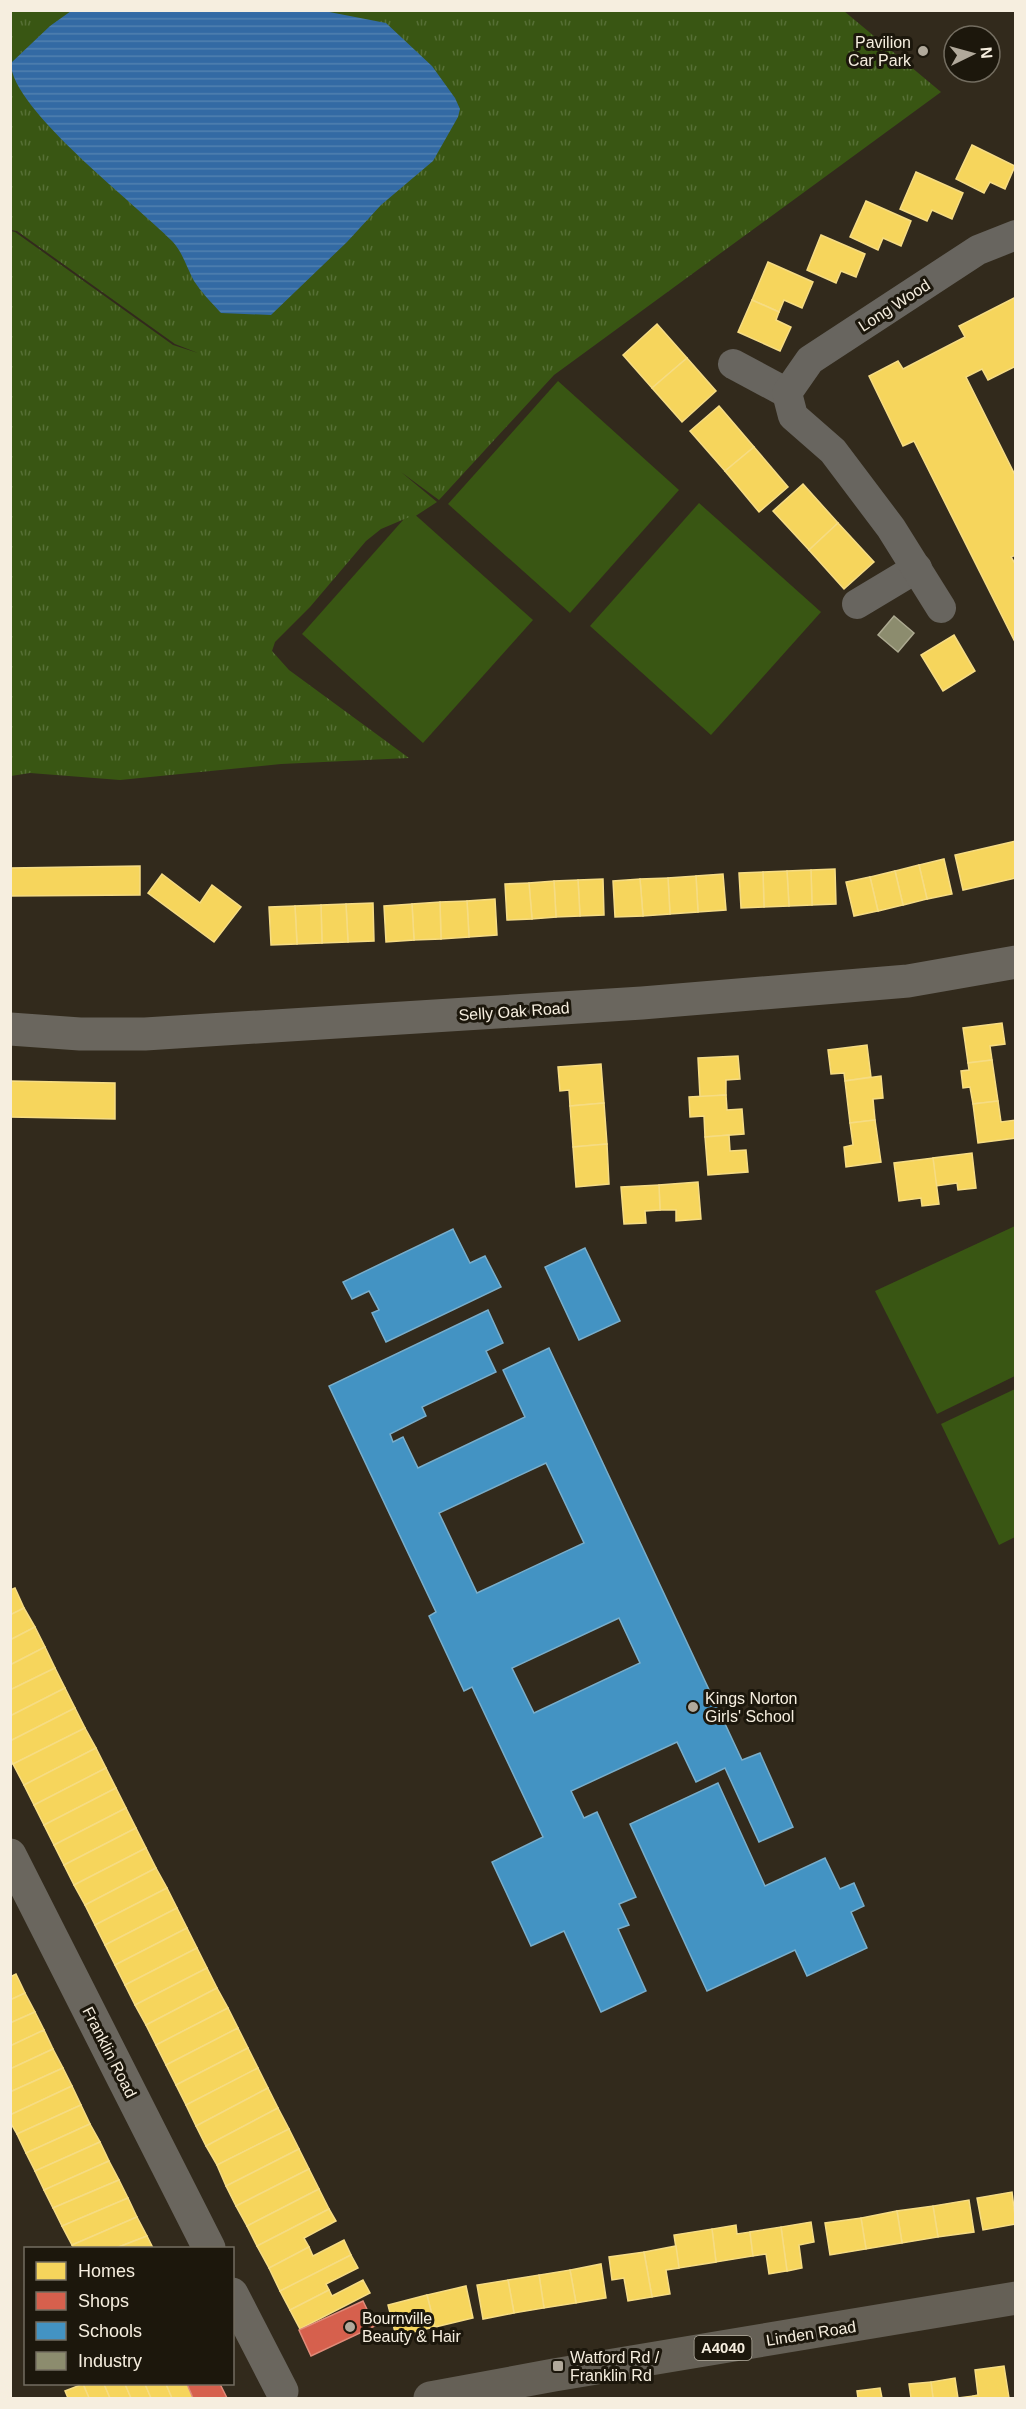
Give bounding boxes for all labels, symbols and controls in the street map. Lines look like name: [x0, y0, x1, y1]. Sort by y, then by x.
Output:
north arrow: [942, 24, 1002, 84]
place label: Pavilion Car Park: [848, 34, 912, 69]
marker: Pavilion Car Park: [916, 44, 930, 58]
text: N: [977, 46, 995, 59]
street label: Long Wood: [855, 276, 933, 335]
street label: Selly Oak Road: [458, 999, 570, 1024]
place label: Kings Norton Girls' School: [705, 1690, 798, 1725]
marker: Kings Norton Girls' School: [686, 1700, 700, 1714]
street label: Franklin Road: [79, 2004, 140, 2100]
legend: [24, 2247, 234, 2385]
text: Homes: [78, 2261, 135, 2281]
text: Shops: [78, 2291, 129, 2311]
place label: Bournville Beauty & Hair: [362, 2310, 461, 2345]
street label: Linden Road: [765, 2318, 857, 2349]
marker: Bournville Beauty & Hair: [343, 2320, 357, 2334]
text: Schools: [78, 2321, 142, 2341]
road number: A4040: [694, 2336, 752, 2360]
place label: Watford Rd / Franklin Rd: [570, 2349, 660, 2384]
text: Industry: [78, 2351, 142, 2371]
marker: Watford Rd / Franklin Rd: [551, 2359, 565, 2373]

